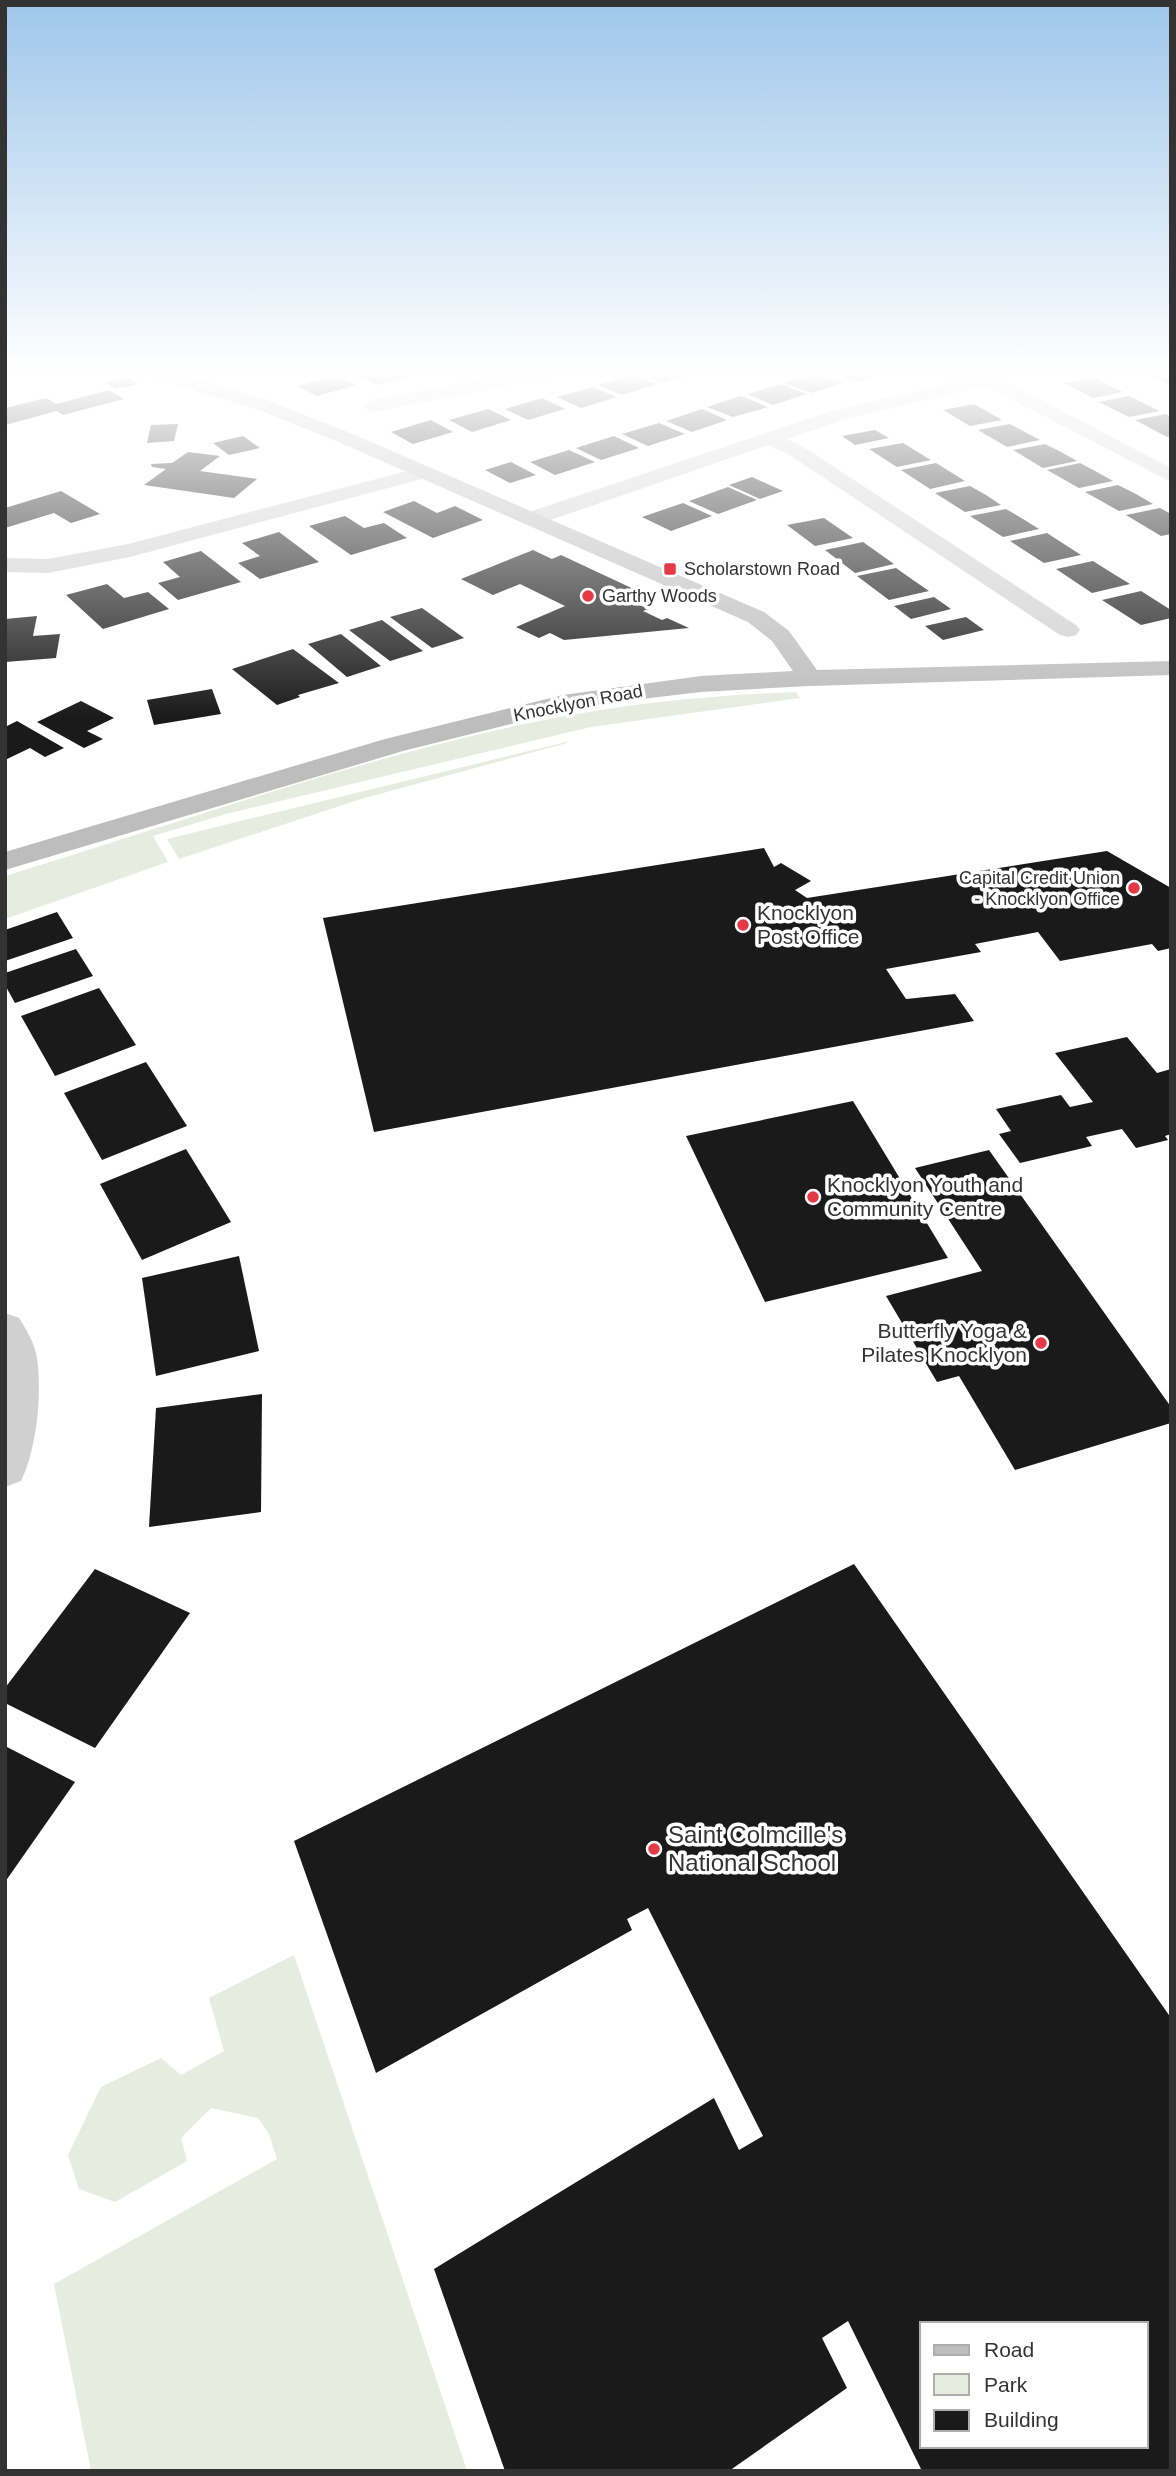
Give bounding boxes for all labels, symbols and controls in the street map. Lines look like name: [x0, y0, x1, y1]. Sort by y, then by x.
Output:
place label: Scholarstown Road: [684, 559, 840, 579]
marker: Scholarstown Road: [662, 561, 678, 577]
place label: Garthy Woods: [602, 586, 717, 606]
marker: Garthy Woods: [580, 588, 596, 604]
street label: Knocklyon Road: [512, 681, 644, 725]
place label: Capital Credit Union - Knocklyon Office: [959, 868, 1120, 909]
marker: Capital Credit Union - Knocklyon Office: [1126, 880, 1142, 896]
place label: Knocklyon Post Office: [757, 901, 859, 948]
marker: Knocklyon Post Office: [735, 917, 751, 933]
place label: Knocklyon Youth and Community Centre: [827, 1173, 1023, 1220]
marker: Knocklyon Youth and Community Centre: [805, 1189, 821, 1205]
place label: Butterfly Yoga & Pilates Knocklyon: [861, 1319, 1027, 1366]
marker: Butterfly Yoga & Pilates Knocklyon: [1033, 1335, 1049, 1351]
place label: Saint Colmcille's National School: [668, 1821, 843, 1876]
marker: Saint Colmcille's National School: [646, 1841, 662, 1857]
legend: [920, 2322, 1148, 2448]
text: Road: [984, 2338, 1034, 2361]
text: Park: [984, 2373, 1028, 2396]
text: Building: [984, 2408, 1059, 2431]

